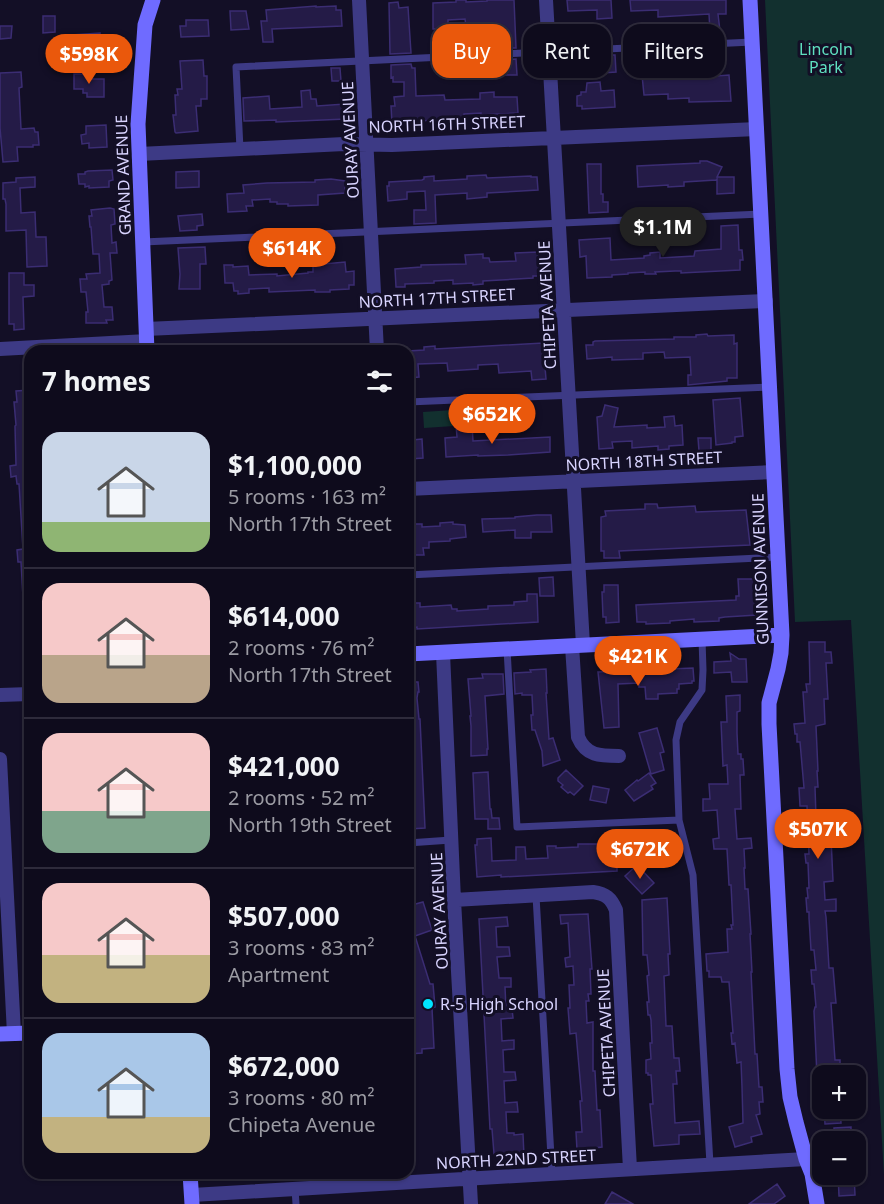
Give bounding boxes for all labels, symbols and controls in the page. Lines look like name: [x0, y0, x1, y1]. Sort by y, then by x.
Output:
chip: Buy: [432, 24, 511, 78]
chip: Rent: [523, 24, 611, 78]
chip: Filters: [623, 24, 725, 78]
pin: $598K: [47, 34, 131, 85]
park label: Lincoln Park: [799, 38, 853, 78]
text: $598K: [59, 40, 119, 67]
street label: OURAY AVENUE: [336, 81, 364, 199]
street label: NORTH 16TH STREET: [368, 110, 526, 138]
street label: GRAND AVENUE: [110, 114, 136, 236]
pin: $1.1M: [621, 207, 705, 258]
text: $1.1M: [634, 213, 692, 240]
pin: $614K: [250, 228, 334, 279]
text: $614K: [262, 234, 322, 261]
street label: CHIPETA AVENUE: [533, 240, 561, 370]
street label: NORTH 17TH STREET: [358, 283, 516, 313]
text: 7 homes: [42, 363, 151, 399]
icon: filters: [363, 365, 396, 398]
pin: $652K: [450, 394, 534, 445]
text: $652K: [462, 400, 522, 427]
street label: NORTH 18TH STREET: [565, 446, 723, 476]
text: $1,100,000: [228, 447, 362, 483]
icon: home: [90, 456, 162, 528]
text: 5 rooms · 163 m²: [228, 483, 386, 510]
street label: GUNNISON AVENUE: [746, 493, 774, 645]
text: North 17th Street: [228, 510, 392, 537]
text: $614,000: [228, 598, 340, 634]
icon: home: [90, 607, 162, 679]
text: 2 rooms · 76 m²: [228, 634, 375, 661]
pin: $421K: [596, 636, 680, 687]
text: $421K: [608, 642, 668, 669]
text: North 17th Street: [228, 661, 392, 688]
text: $421,000: [228, 748, 340, 784]
icon: home: [90, 757, 162, 829]
text: 2 rooms · 52 m²: [228, 784, 375, 811]
pin: $507K: [776, 809, 860, 860]
text: North 19th Street: [228, 811, 392, 838]
text: $507K: [788, 815, 848, 842]
pin: $672K: [598, 829, 682, 880]
text: $672K: [610, 835, 670, 862]
street label: OURAY AVENUE: [425, 852, 453, 970]
text: $507,000: [228, 898, 340, 934]
icon: home: [90, 907, 162, 979]
text: 3 rooms · 83 m²: [228, 934, 375, 961]
text: Apartment: [228, 961, 329, 988]
street label: CHIPETA AVENUE: [592, 968, 620, 1098]
place label: R-5 High School: [440, 993, 558, 1015]
marker: R-5 High School: [421, 997, 435, 1011]
text: $672,000: [228, 1048, 340, 1084]
icon: home: [90, 1057, 162, 1129]
map controls: [812, 1065, 866, 1185]
button: +: [812, 1065, 866, 1119]
text: 3 rooms · 80 m²: [228, 1084, 375, 1111]
text: Chipeta Avenue: [228, 1111, 376, 1138]
button: −: [812, 1131, 866, 1185]
street label: NORTH 22ND STREET: [435, 1144, 597, 1174]

